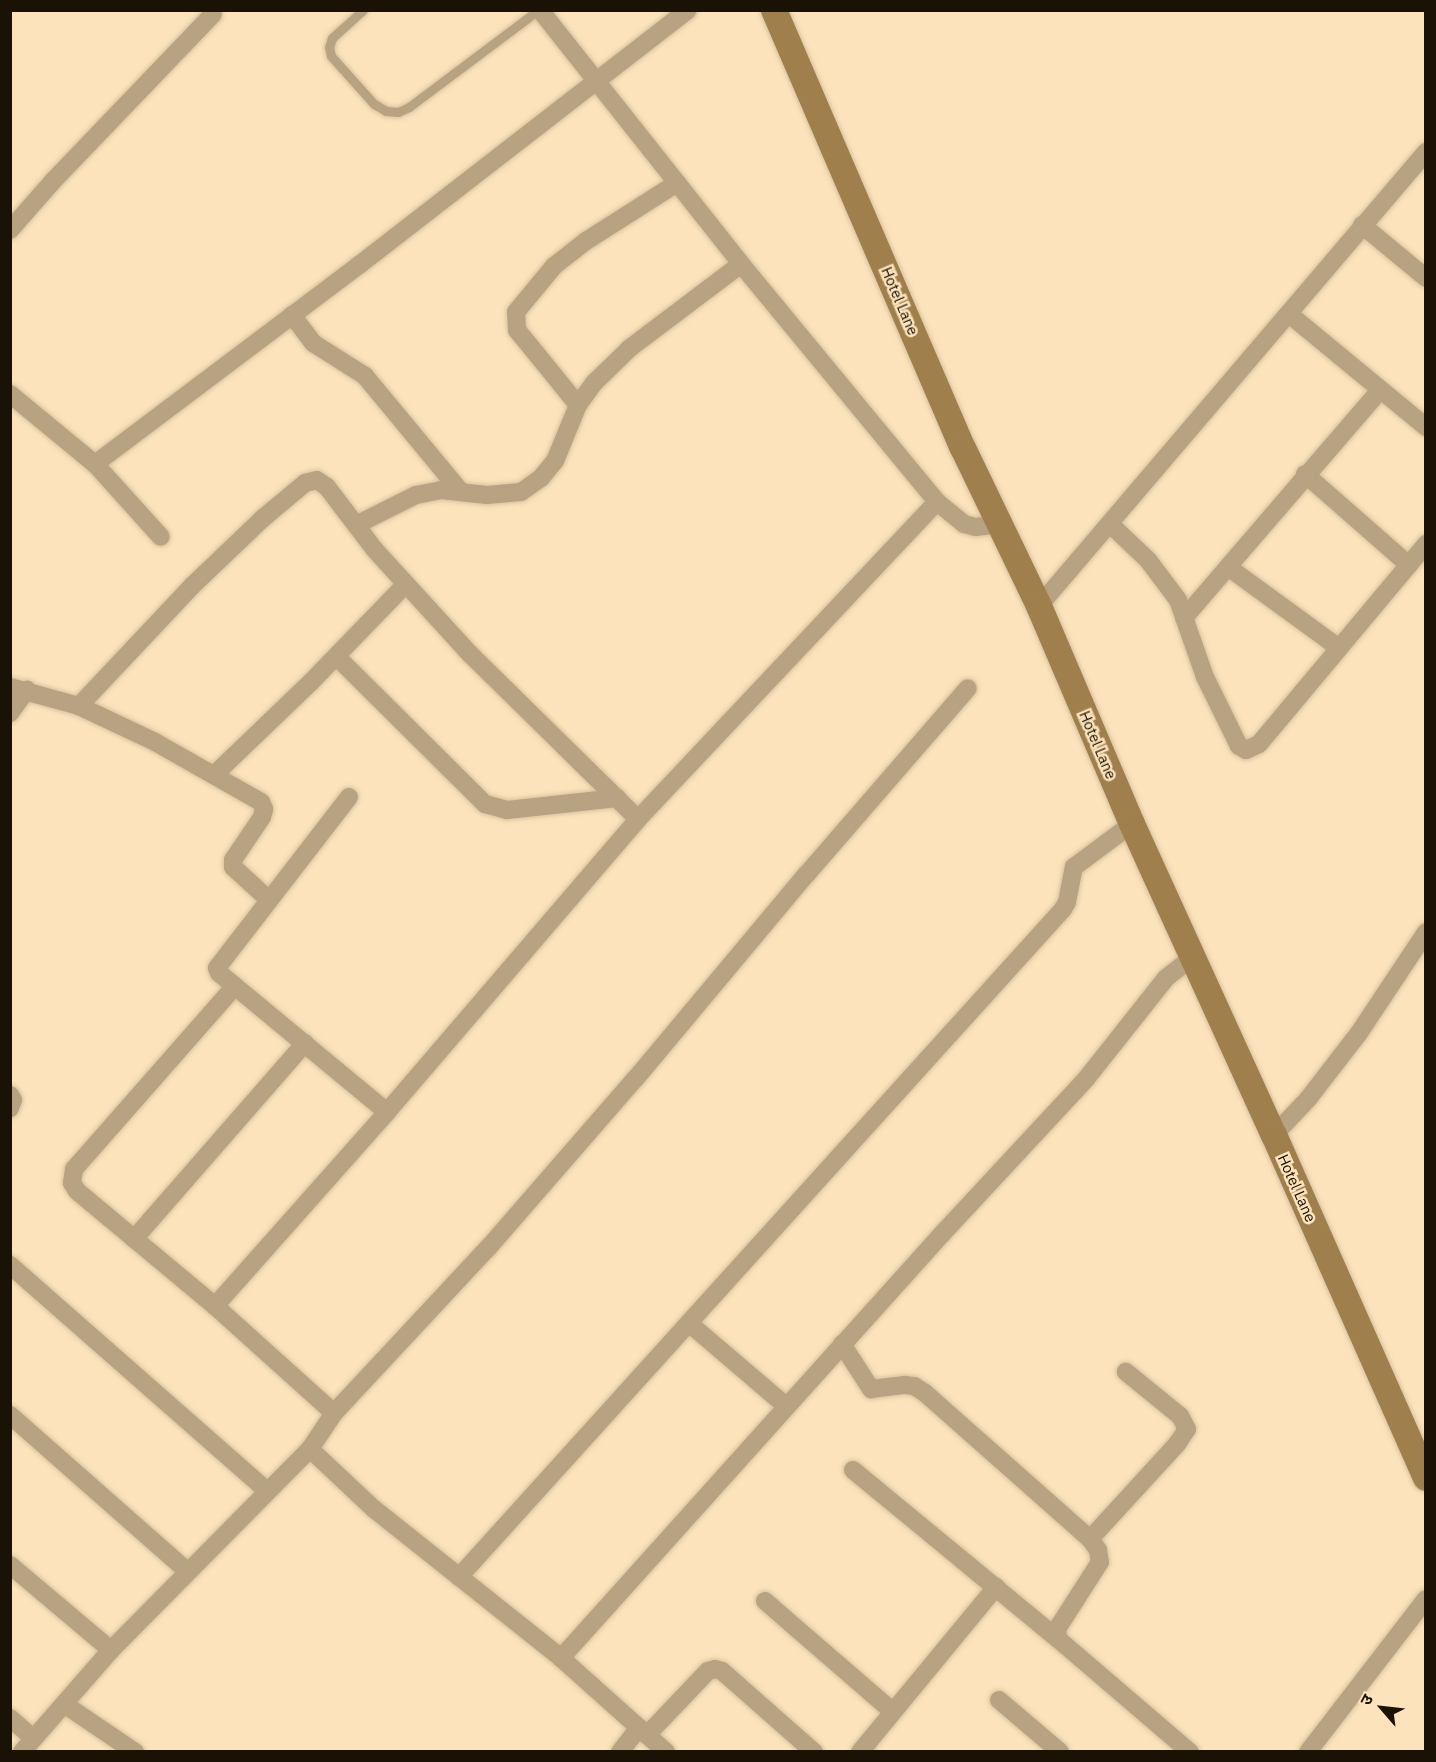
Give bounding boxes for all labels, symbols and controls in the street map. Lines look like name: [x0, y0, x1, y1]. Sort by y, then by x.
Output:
street label: Hotel Lane: [878, 264, 922, 338]
street label: Hotel Lane: [1076, 708, 1120, 782]
street label: Hotel Lane: [1274, 1151, 1320, 1225]
north arrow: [1352, 1678, 1412, 1738]
text: उ: [1355, 1691, 1377, 1708]

